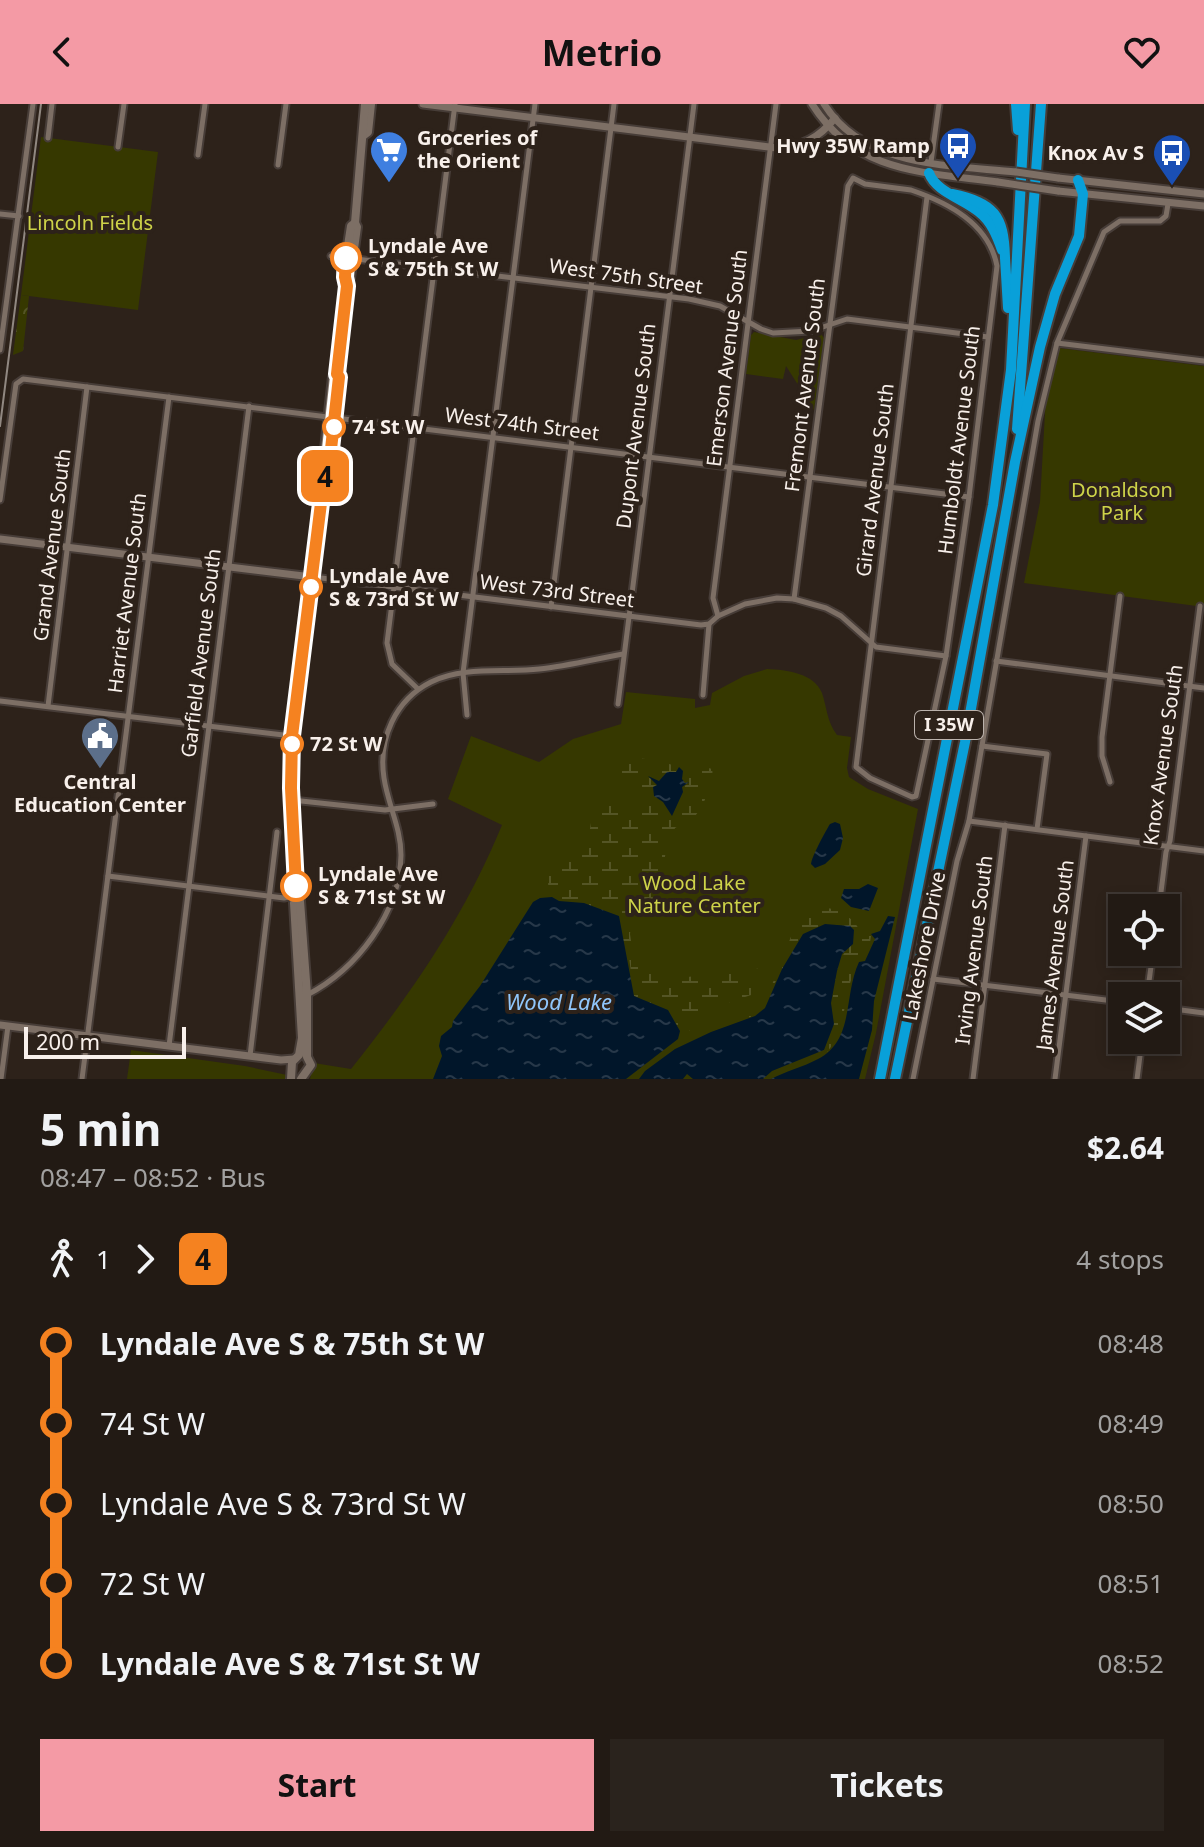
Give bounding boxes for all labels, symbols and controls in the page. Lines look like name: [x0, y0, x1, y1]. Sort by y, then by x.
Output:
text: Metrio: [542, 28, 662, 77]
icon: back: [40, 30, 84, 74]
icon: heart: [1120, 30, 1164, 74]
place label: Groceries of the Orient: [417, 124, 538, 174]
bus stop icon: Hwy 35W Ramp: [937, 125, 979, 180]
supermarket icon: Groceries of the Orient: [368, 129, 410, 184]
place label: Hwy 35W Ramp: [776, 132, 930, 159]
bus stop icon: Knox Av S: [1151, 132, 1193, 187]
place label: Knox Av S: [1047, 139, 1144, 166]
park label: Lincoln Fields: [27, 209, 153, 236]
place label: Lyndale Ave S & 75th St W: [368, 232, 499, 282]
marker: Lyndale Ave S & 75th St W: [331, 243, 361, 273]
street label: Emerson Avenue South: [700, 248, 753, 468]
street label: West 75th Street: [547, 251, 705, 300]
street label: Fremont Avenue South: [778, 276, 831, 494]
street label: Dupont Avenue South: [610, 322, 661, 530]
street label: Humboldt Avenue South: [931, 324, 986, 556]
street label: Girard Avenue South: [849, 382, 900, 578]
street label: West 74th Street: [444, 401, 601, 446]
place label: 74 St W: [352, 413, 425, 440]
marker: 74 St W: [323, 416, 345, 438]
street label: Grand Avenue South: [26, 447, 77, 643]
line badge: 4: [299, 450, 351, 502]
text: 4: [317, 457, 333, 495]
park label: Donaldson Park: [1071, 476, 1173, 526]
street label: Harriet Avenue South: [101, 491, 152, 695]
street label: Garfield Avenue South: [174, 547, 227, 759]
place label: Lyndale Ave S & 73rd St W: [329, 562, 460, 612]
street label: West 73rd Street: [478, 568, 636, 613]
marker: Lyndale Ave S & 73rd St W: [300, 576, 322, 598]
street label: Knox Avenue South: [1136, 663, 1189, 847]
road number: I 35W: [915, 711, 983, 739]
public building icon: Central Education Center: [79, 715, 121, 770]
place label: 72 St W: [310, 730, 383, 757]
marker: 72 St W: [281, 733, 303, 755]
place label: Central Education Center: [14, 768, 186, 818]
street label: Irving Avenue South: [948, 854, 999, 1046]
street label: James Avenue South: [1029, 858, 1080, 1054]
place label: Lyndale Ave S & 71st St W: [318, 860, 446, 910]
park label: Wood Lake Nature Center: [627, 869, 761, 919]
street label: Lakeshore Drive: [896, 869, 951, 1023]
marker: Lyndale Ave S & 71st St W: [281, 871, 311, 901]
map controls: [1108, 894, 1180, 1054]
button: locate: [1108, 894, 1180, 966]
button: layers: [1108, 982, 1180, 1054]
water label: Wood Lake: [506, 986, 612, 1016]
scale bar: [24, 1023, 186, 1059]
text: 200 m: [36, 1026, 100, 1056]
text: 5 min: [40, 1099, 161, 1159]
text: $2.64: [1087, 1127, 1164, 1168]
text: 08:47 – 08:52 · Bus: [40, 1159, 265, 1195]
icon: walk: [40, 1237, 84, 1281]
icon: forward: [123, 1237, 167, 1281]
text: 4: [195, 1240, 211, 1278]
text: 1: [96, 1241, 111, 1277]
text: 4 stops: [1076, 1241, 1164, 1277]
text: Lyndale Ave S & 75th St W: [100, 1323, 484, 1364]
text: 08:48: [1098, 1325, 1164, 1361]
text: 74 St W: [100, 1403, 205, 1444]
text: 08:49: [1098, 1405, 1164, 1441]
text: Lyndale Ave S & 73rd St W: [100, 1483, 466, 1524]
text: 08:50: [1098, 1485, 1164, 1521]
text: 72 St W: [100, 1563, 205, 1604]
text: 08:51: [1098, 1565, 1164, 1601]
text: Lyndale Ave S & 71st St W: [100, 1643, 480, 1684]
text: 08:52: [1098, 1645, 1164, 1681]
button: Start: [40, 1739, 594, 1831]
button: Tickets: [610, 1739, 1164, 1831]

